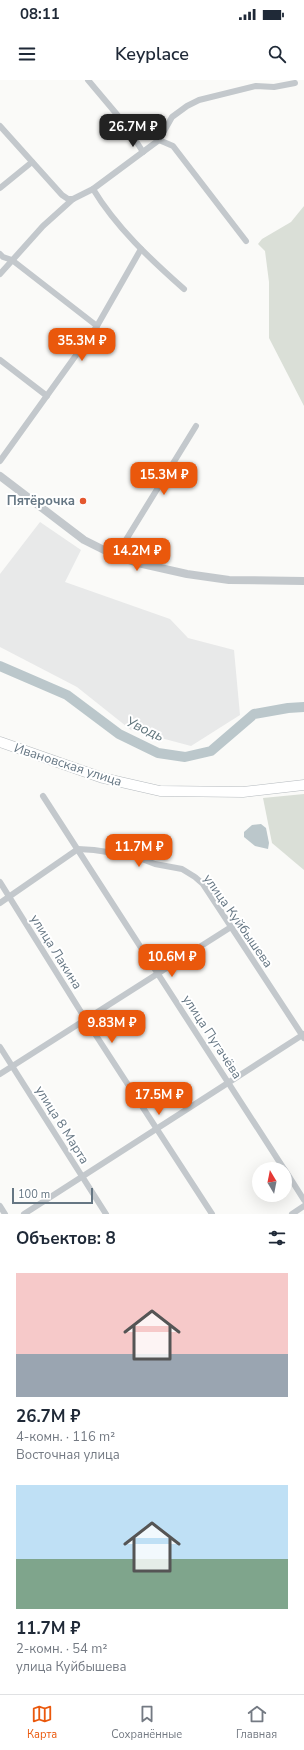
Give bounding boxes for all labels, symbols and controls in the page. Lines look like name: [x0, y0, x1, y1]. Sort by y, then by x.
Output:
text: 08:11: [20, 4, 60, 24]
text: Keyplace: [115, 42, 189, 66]
icon: menu: [16, 43, 38, 65]
icon: search: [266, 43, 288, 65]
pin: 26.7M ₽: [96, 114, 170, 148]
text: 26.7M ₽: [108, 118, 158, 136]
pin: 35.3M ₽: [45, 328, 119, 362]
text: 35.3M ₽: [57, 332, 107, 350]
pin: 15.3M ₽: [127, 462, 201, 496]
text: 15.3M ₽: [139, 466, 189, 484]
place label: Пятёрочка: [7, 492, 75, 510]
marker: Пятёрочка: [78, 496, 88, 506]
pin: 14.2M ₽: [100, 538, 174, 572]
text: 14.2M ₽: [112, 542, 162, 560]
water label: Уводь: [123, 712, 167, 746]
street label: Ивановская улица: [12, 739, 124, 791]
pin: 11.7M ₽: [102, 834, 176, 868]
text: 11.7M ₽: [114, 838, 164, 856]
street label: улица Куйбышева: [199, 871, 277, 971]
street label: улица Лакина: [26, 911, 86, 993]
pin: 10.6M ₽: [135, 944, 209, 978]
text: 10.6M ₽: [147, 948, 197, 966]
street label: улица Пугачёва: [178, 991, 246, 1083]
pin: 9.83M ₽: [75, 1010, 149, 1044]
text: 9.83M ₽: [87, 1014, 137, 1032]
street label: улица 8 Марта: [31, 1082, 93, 1168]
pin: 17.5M ₽: [122, 1082, 196, 1116]
text: 17.5M ₽: [134, 1086, 184, 1104]
north arrow: [252, 1162, 292, 1202]
map controls: [252, 1162, 292, 1202]
scale bar: [12, 1186, 93, 1205]
text: 100 m: [18, 1187, 50, 1202]
text: Объектов: 8: [16, 1227, 116, 1250]
icon: filters: [266, 1227, 288, 1249]
icon: home: [116, 1299, 188, 1371]
text: 26.7M ₽: [16, 1405, 80, 1428]
text: 4-комн. · 116 m²: [16, 1428, 115, 1446]
text: Восточная улица: [16, 1446, 120, 1464]
icon: home: [116, 1511, 188, 1583]
text: 11.7M ₽: [16, 1617, 80, 1640]
text: 2-комн. · 54 m²: [16, 1640, 107, 1658]
text: улица Куйбышева: [16, 1658, 126, 1676]
tab: Карта: [27, 1703, 57, 1742]
tab: Сохранённые: [111, 1703, 182, 1742]
tab: Главная: [236, 1703, 277, 1742]

